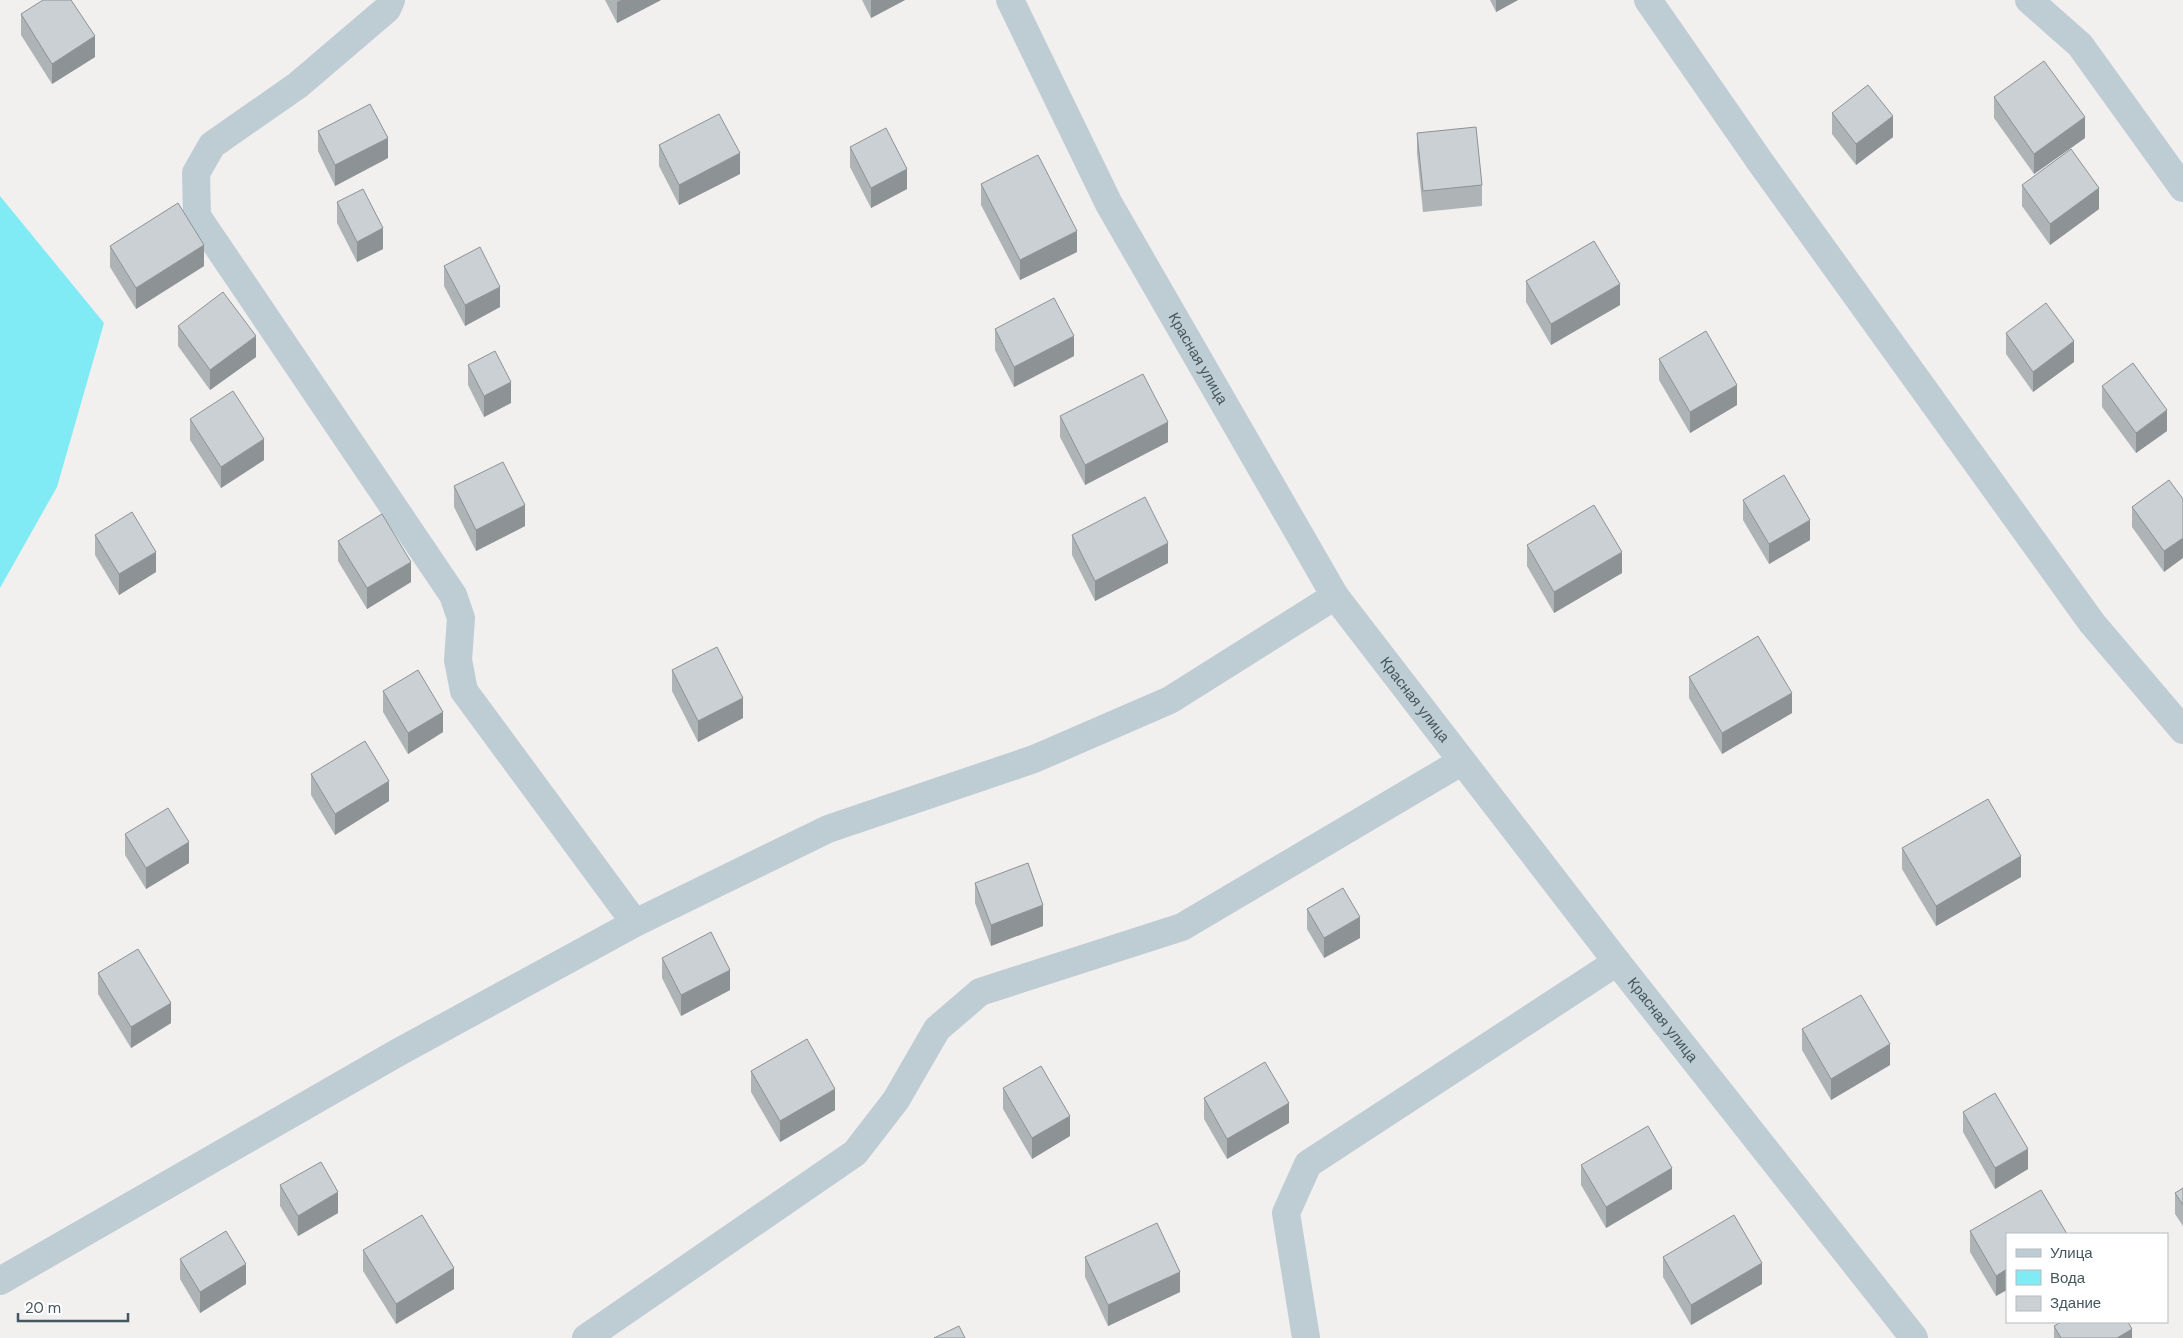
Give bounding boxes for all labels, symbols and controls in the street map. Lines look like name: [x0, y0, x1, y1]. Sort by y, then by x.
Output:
street label: Красная улица: [1164, 309, 1233, 409]
street label: Красная улица: [1375, 653, 1455, 747]
street label: Красная улица: [1623, 973, 1703, 1067]
legend: [2006, 1233, 2168, 1323]
text: Улица: [2050, 1243, 2093, 1263]
text: Вода: [2050, 1268, 2086, 1288]
scale bar: [18, 1290, 128, 1322]
text: Здание: [2050, 1293, 2101, 1313]
text: 20 m: [25, 1298, 61, 1318]

